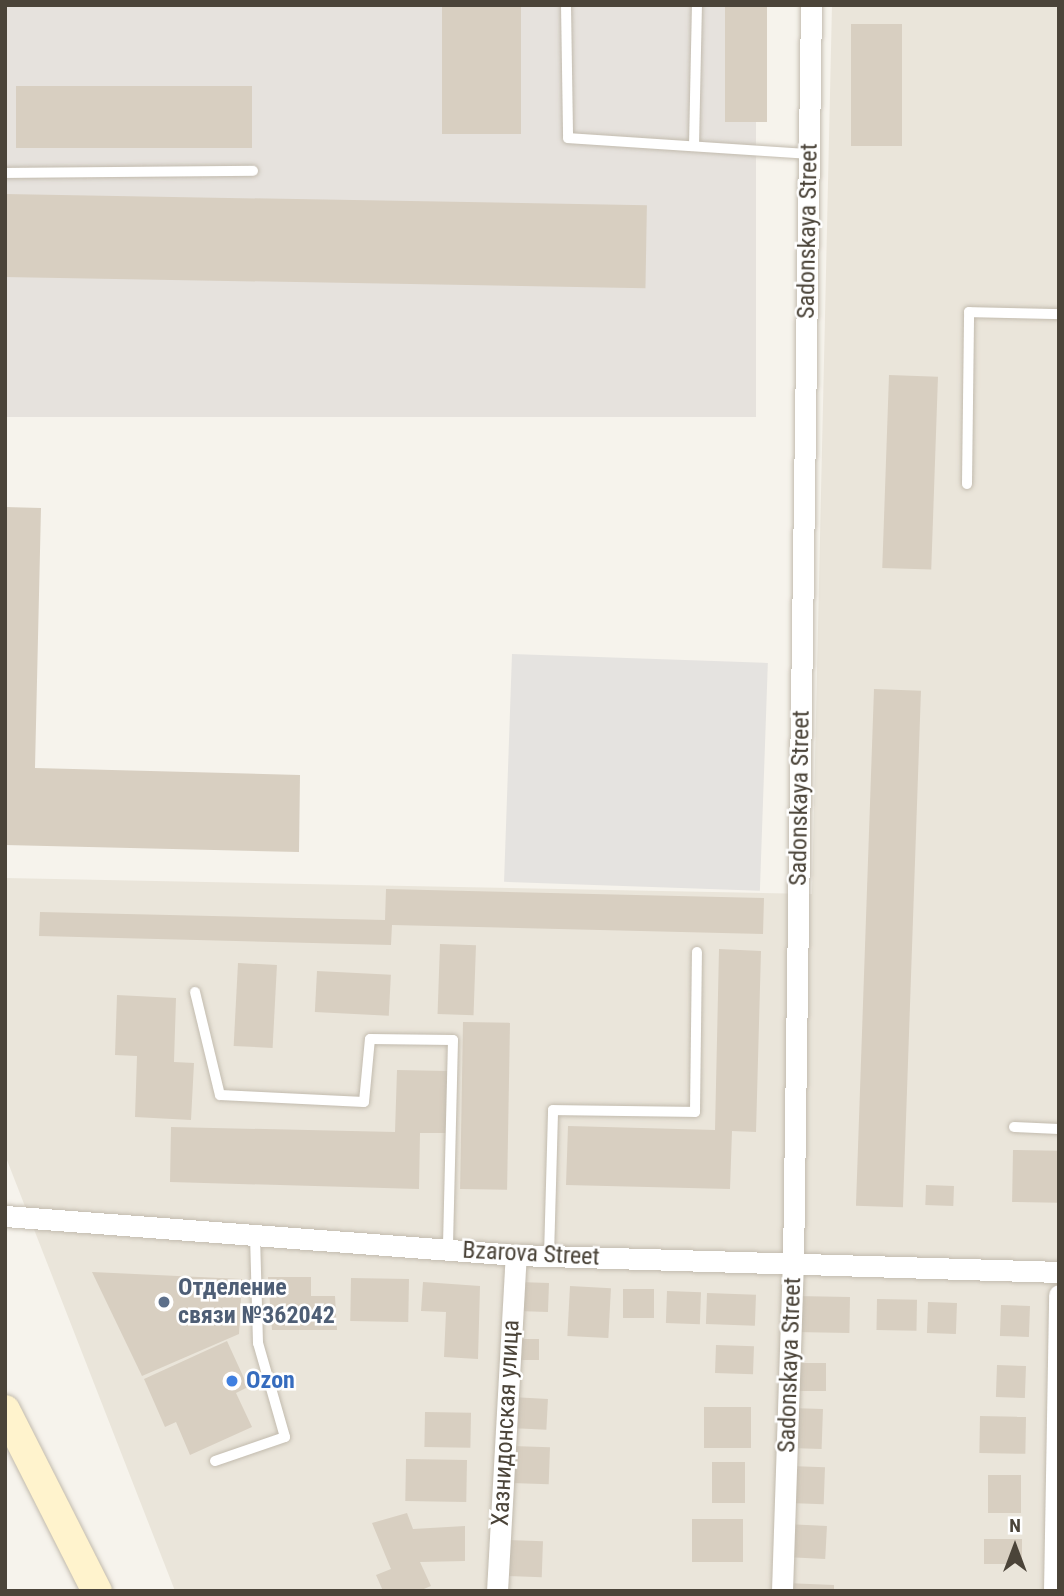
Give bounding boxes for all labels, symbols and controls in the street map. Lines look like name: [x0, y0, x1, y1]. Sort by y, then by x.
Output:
street label: Sadonskaya Street: [792, 143, 824, 319]
street label: Sadonskaya Street: [784, 710, 816, 886]
street label: Bzarova Street: [462, 1236, 600, 1272]
place label: Отделение связи №362042: [178, 1274, 335, 1330]
street label: Sadonskaya Street: [773, 1277, 807, 1453]
marker: Отделение связи №362042: [156, 1294, 172, 1310]
street label: Хазнидонская улица: [486, 1319, 526, 1527]
place label: Ozon: [246, 1367, 295, 1395]
marker: Ozon: [224, 1373, 240, 1389]
north arrow: [980, 1512, 1050, 1582]
text: N: [1009, 1514, 1021, 1537]

